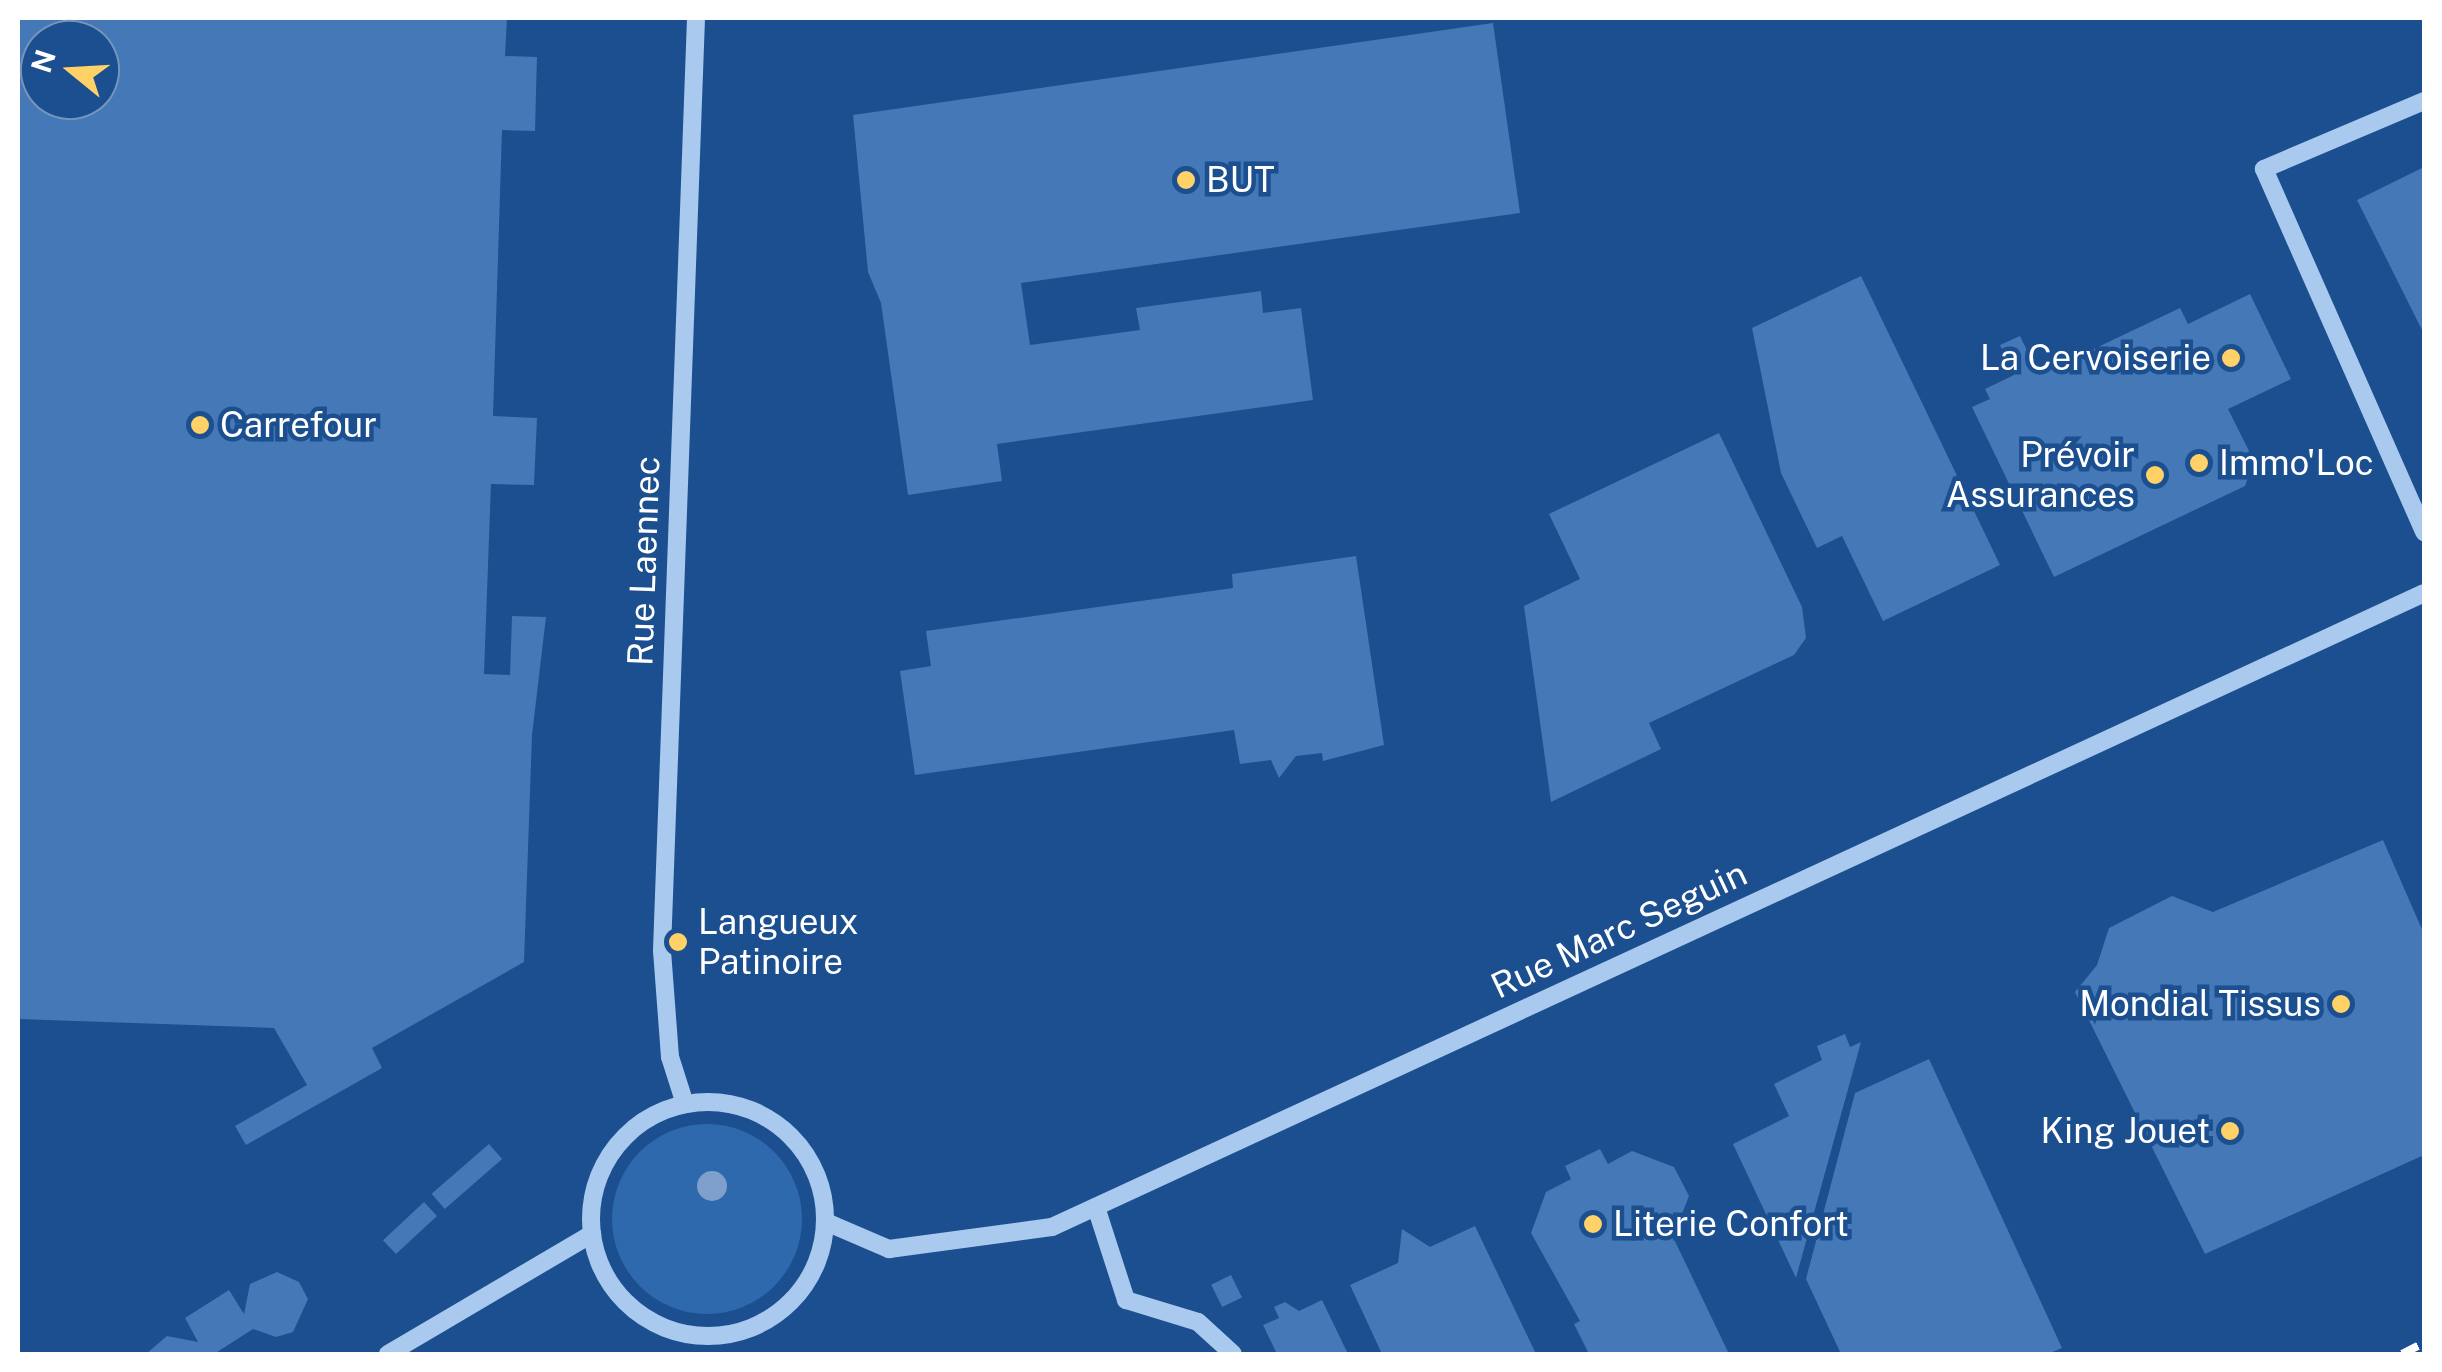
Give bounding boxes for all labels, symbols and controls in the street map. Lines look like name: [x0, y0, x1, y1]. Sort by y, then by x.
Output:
north arrow: [20, 20, 120, 120]
text: N: [24, 46, 62, 77]
place label: BUT: [1206, 159, 1275, 201]
marker: BUT: [1175, 169, 1197, 191]
place label: La Cervoiserie: [1980, 337, 2211, 379]
marker: La Cervoiserie: [2220, 347, 2242, 369]
place label: Carrefour: [220, 404, 377, 446]
marker: Carrefour: [189, 414, 211, 436]
place label: Prévoir Assurances: [1946, 434, 2135, 516]
place label: Immo'Loc: [2219, 442, 2374, 484]
marker: Immo'Loc: [2188, 452, 2210, 474]
street label: Rue Laennec: [619, 455, 669, 667]
marker: Prévoir Assurances: [2144, 464, 2166, 486]
street label: Rue Marc Seguin: [1484, 852, 1754, 1008]
place label: Langueux Patinoire: [698, 901, 859, 983]
marker: Langueux Patinoire: [667, 931, 689, 953]
place label: Mondial Tissus: [2079, 983, 2321, 1025]
marker: Mondial Tissus: [2330, 993, 2352, 1015]
place label: King Jouet: [2040, 1110, 2210, 1152]
marker: King Jouet: [2219, 1120, 2241, 1142]
place label: Literie Confort: [1613, 1203, 1849, 1245]
marker: Literie Confort: [1582, 1213, 1604, 1235]

